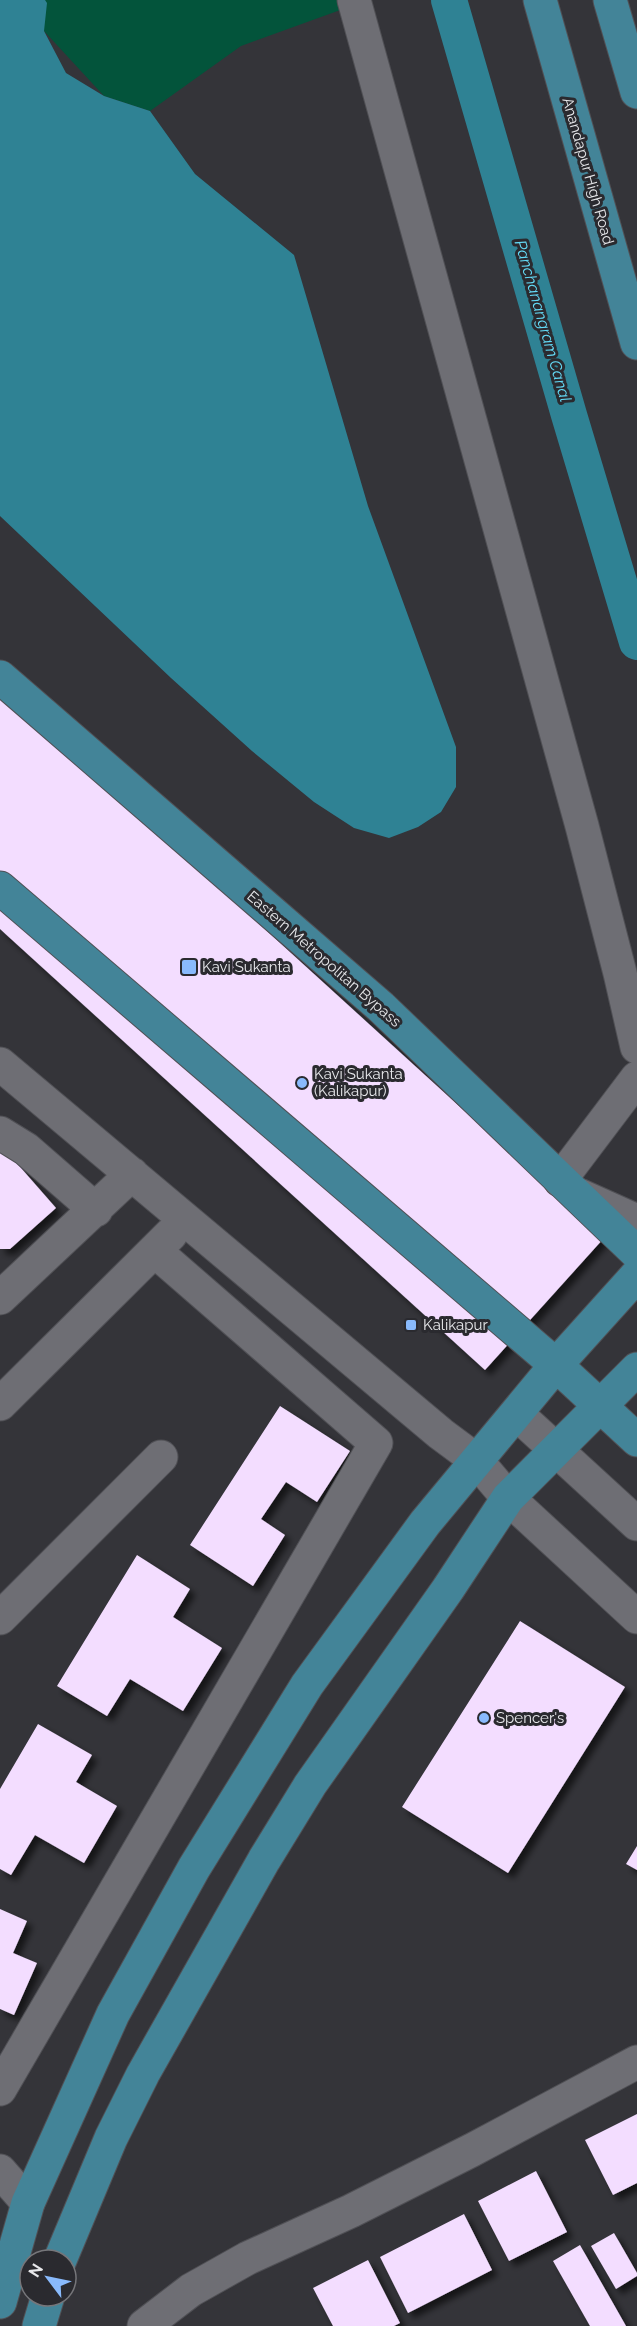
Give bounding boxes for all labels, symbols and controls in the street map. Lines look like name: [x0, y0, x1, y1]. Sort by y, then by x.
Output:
street label: Anandapur High Road: [558, 95, 618, 247]
water label: Panchanangram Canal: [511, 238, 575, 404]
street label: Eastern Metropolitan Bypass: [243, 887, 405, 1031]
marker: Kavi Sukanta: [180, 958, 198, 976]
place label: Kavi Sukanta: [202, 958, 291, 976]
place label: Kavi Sukanta (Kalikapur): [314, 1065, 403, 1100]
marker: Kavi Sukanta (Kalikapur): [295, 1076, 309, 1090]
place label: Kalikapur: [423, 1316, 488, 1334]
marker: Kalikapur: [404, 1318, 418, 1332]
place label: Spencer's: [496, 1709, 564, 1727]
marker: Spencer's: [477, 1711, 491, 1725]
north arrow: [18, 2248, 78, 2308]
text: N: [24, 2260, 47, 2281]

